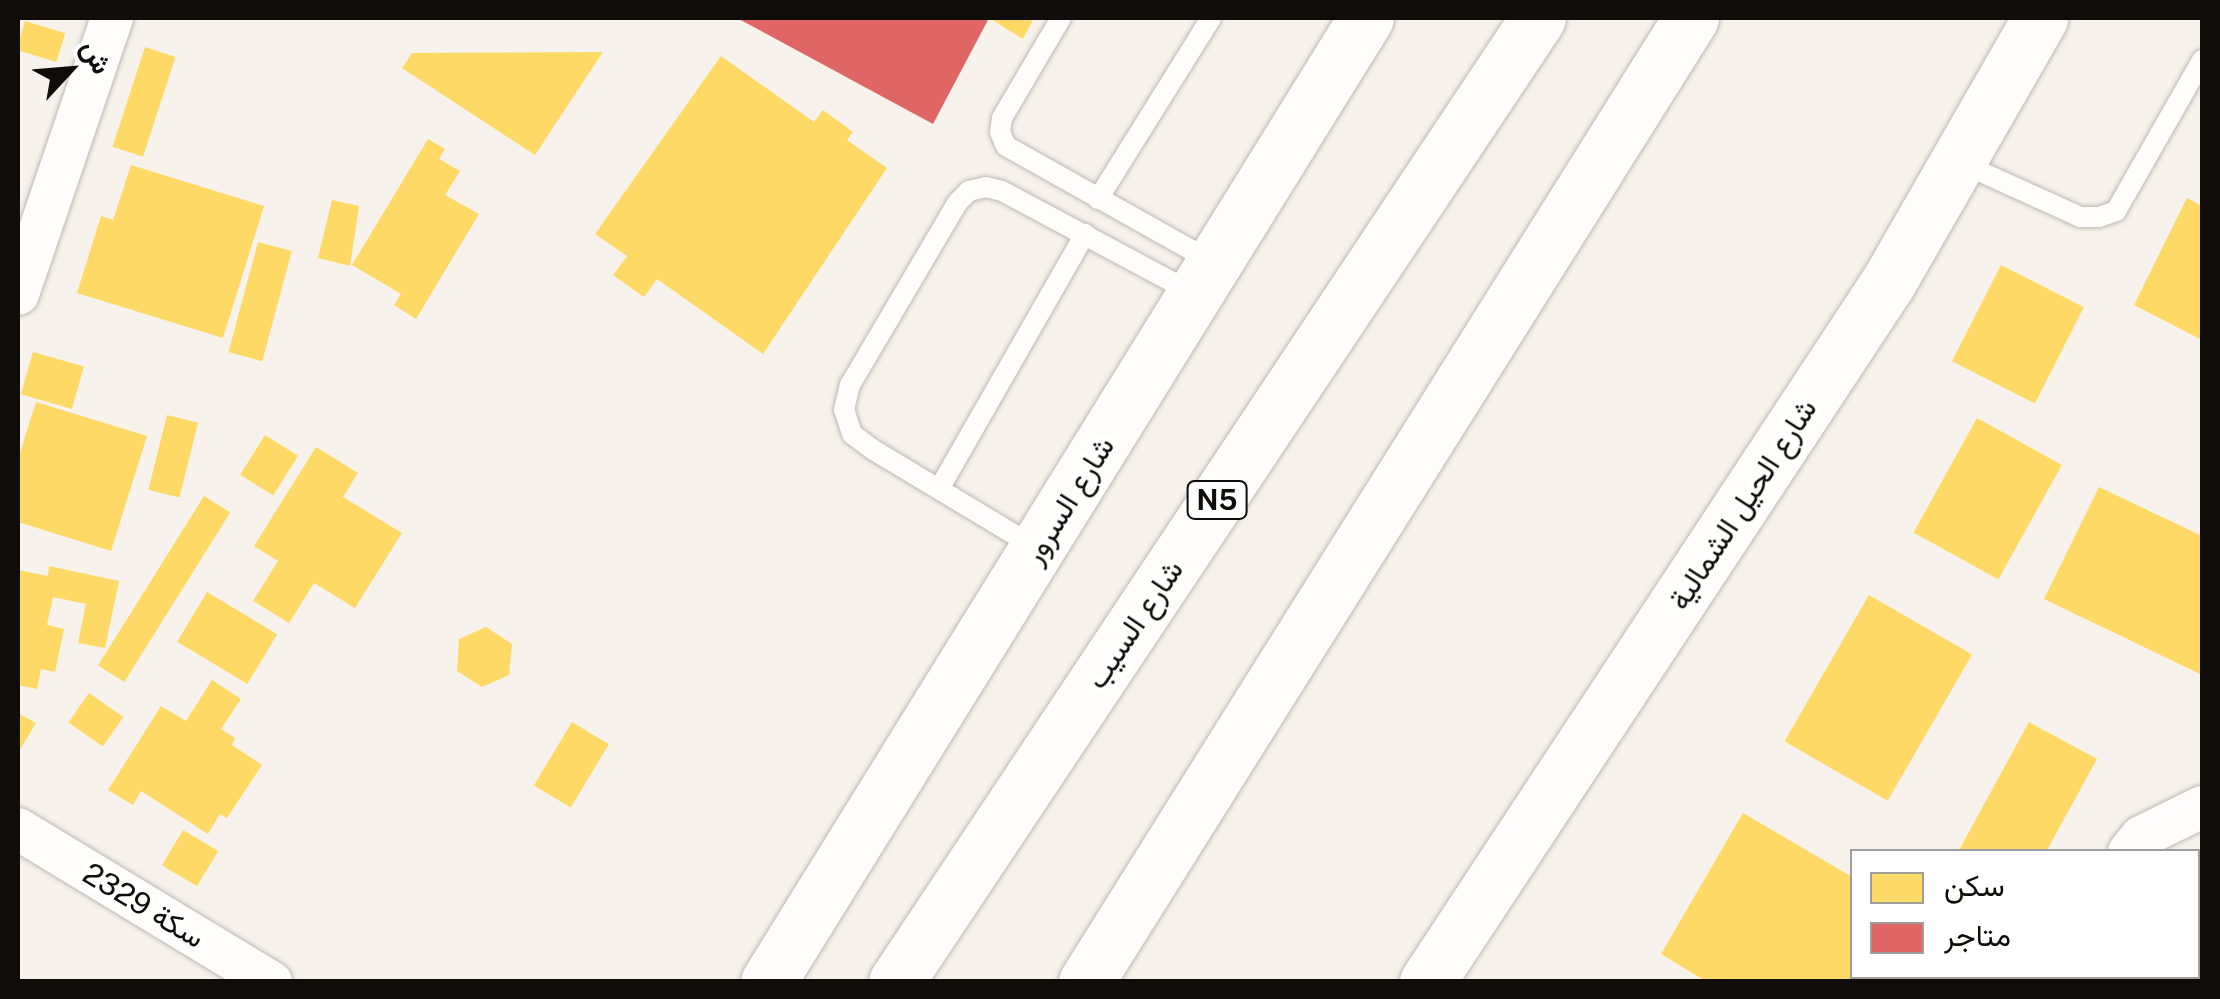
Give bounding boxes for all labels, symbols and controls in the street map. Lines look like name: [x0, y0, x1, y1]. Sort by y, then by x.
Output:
north arrow: [20, 20, 120, 120]
text: ش: [75, 34, 120, 79]
street label: شارع الحيل الشمالية: [1660, 392, 1824, 616]
street label: شارع السرور: [1015, 430, 1121, 570]
road number: N5: [1184, 477, 1250, 523]
street label: شارع السيب: [1078, 553, 1190, 695]
legend: [1850, 849, 2200, 979]
street label: سكة 2329: [77, 855, 211, 955]
text: سكن: [1944, 867, 2005, 903]
text: متاجر: [1944, 917, 2011, 953]

